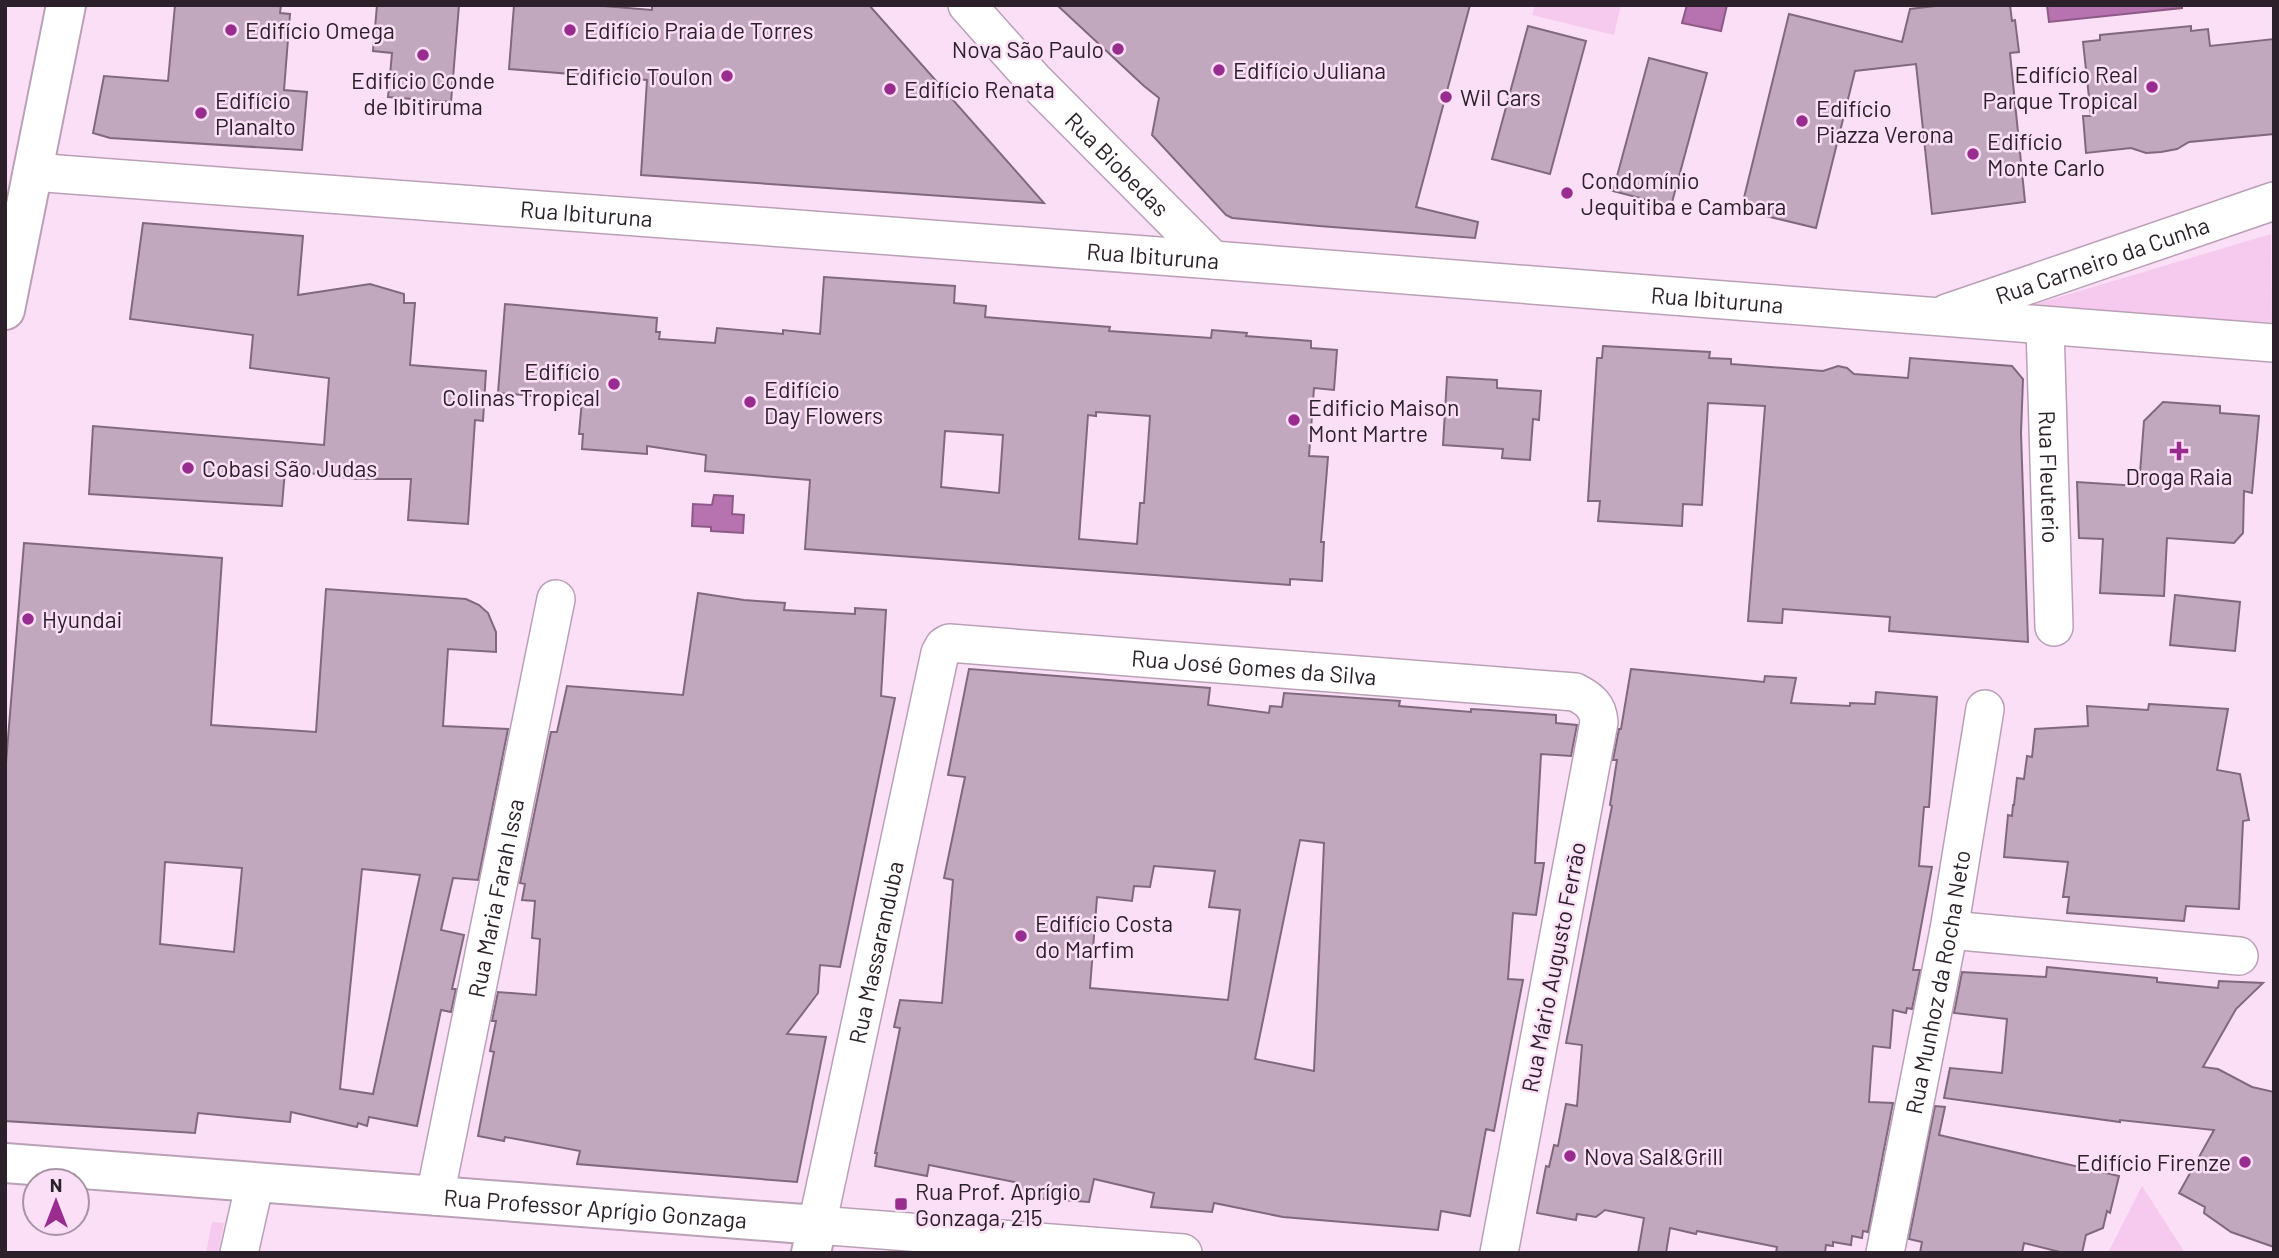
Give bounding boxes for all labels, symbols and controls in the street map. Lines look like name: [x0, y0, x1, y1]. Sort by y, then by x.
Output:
place label: Edifício Omega: [245, 16, 395, 44]
place label: Edifício Praia de Torres: [584, 16, 813, 44]
marker: Edifício Omega: [223, 22, 239, 38]
marker: Edifício Praia de Torres: [562, 22, 578, 38]
place label: Nova São Paulo: [952, 35, 1104, 63]
marker: Nova São Paulo: [1110, 41, 1126, 57]
marker: Edifício Conde de Ibitiruma: [415, 47, 431, 63]
place label: Edifício Juliana: [1233, 56, 1386, 84]
place label: Edifício Real Parque Tropical: [1982, 60, 2138, 114]
place label: Edificio Toulon: [565, 62, 713, 90]
marker: Edifício Juliana: [1211, 62, 1227, 78]
place label: Edifício Conde de Ibitiruma: [351, 66, 495, 120]
marker: Edificio Toulon: [719, 68, 735, 84]
place label: Edifício Renata: [904, 75, 1055, 103]
marker: Edifício Real Parque Tropical: [2144, 79, 2160, 95]
marker: Edifício Renata: [882, 81, 898, 97]
place label: Wil Cars: [1460, 83, 1541, 111]
place label: Edifício Planalto: [215, 86, 296, 140]
marker: Wil Cars: [1438, 89, 1454, 105]
place label: Edifício Piazza Verona: [1816, 94, 1954, 148]
marker: Edifício Planalto: [193, 105, 209, 121]
street label: Rua Biobedas: [1060, 106, 1175, 222]
marker: Edifício Piazza Verona: [1794, 113, 1810, 129]
place label: Edifício Monte Carlo: [1987, 127, 2105, 181]
marker: Edifício Monte Carlo: [1965, 146, 1981, 162]
place label: Condomínio Jequitiba e Cambara: [1581, 166, 1786, 220]
marker: Condomínio Jequitiba e Cambara: [1559, 185, 1575, 201]
street label: Rua Ibituruna: [519, 194, 654, 232]
street label: Rua Carneiro da Cunha: [1992, 210, 2213, 309]
street label: Rua Ibituruna: [1086, 237, 1220, 274]
street label: Rua Ibituruna: [1650, 280, 1784, 319]
place label: Edifício Colinas Tropical: [442, 357, 600, 411]
place label: Edifício Day Flowers: [764, 375, 883, 429]
marker: Edifício Colinas Tropical: [606, 376, 622, 392]
place label: Edificio Maison Mont Martre: [1308, 393, 1459, 447]
marker: Edifício Day Flowers: [742, 394, 758, 410]
street label: Rua Fleuterio: [2034, 410, 2065, 544]
marker: Edificio Maison Mont Martre: [1286, 412, 1302, 428]
marker: Droga Raia: [2171, 443, 2187, 459]
place label: Cobasi São Judas: [202, 454, 377, 482]
marker: Cobasi São Judas: [180, 460, 196, 476]
place label: Droga Raia: [2125, 462, 2233, 490]
place label: Hyundai: [42, 605, 122, 633]
marker: Hyundai: [20, 611, 36, 627]
street label: Rua José Gomes da Silva: [1130, 643, 1378, 690]
street label: Rua Maria Farah Issa: [462, 796, 529, 1000]
street label: Rua Mário Augusto Ferrão: [1515, 839, 1591, 1095]
street label: Rua Munhoz da Rocha Neto: [1899, 848, 1976, 1116]
street label: Rua Massaranduba: [842, 858, 909, 1046]
place label: Edifício Costa do Marfim: [1035, 909, 1173, 963]
marker: Edifício Costa do Marfim: [1013, 928, 1029, 944]
place label: Nova Sal&Grill: [1584, 1142, 1723, 1170]
marker: Nova Sal&Grill: [1562, 1148, 1578, 1164]
place label: Edifício Firenze: [2076, 1148, 2231, 1176]
marker: Edifício Firenze: [2237, 1154, 2253, 1170]
north arrow: [21, 1167, 91, 1237]
text: N: [50, 1173, 62, 1196]
place label: Rua Prof. Aprígio Gonzaga, 215: [915, 1177, 1081, 1231]
street label: Rua Professor Aprígio Gonzaga: [443, 1183, 748, 1234]
marker: Rua Prof. Aprígio Gonzaga, 215: [893, 1196, 909, 1212]

